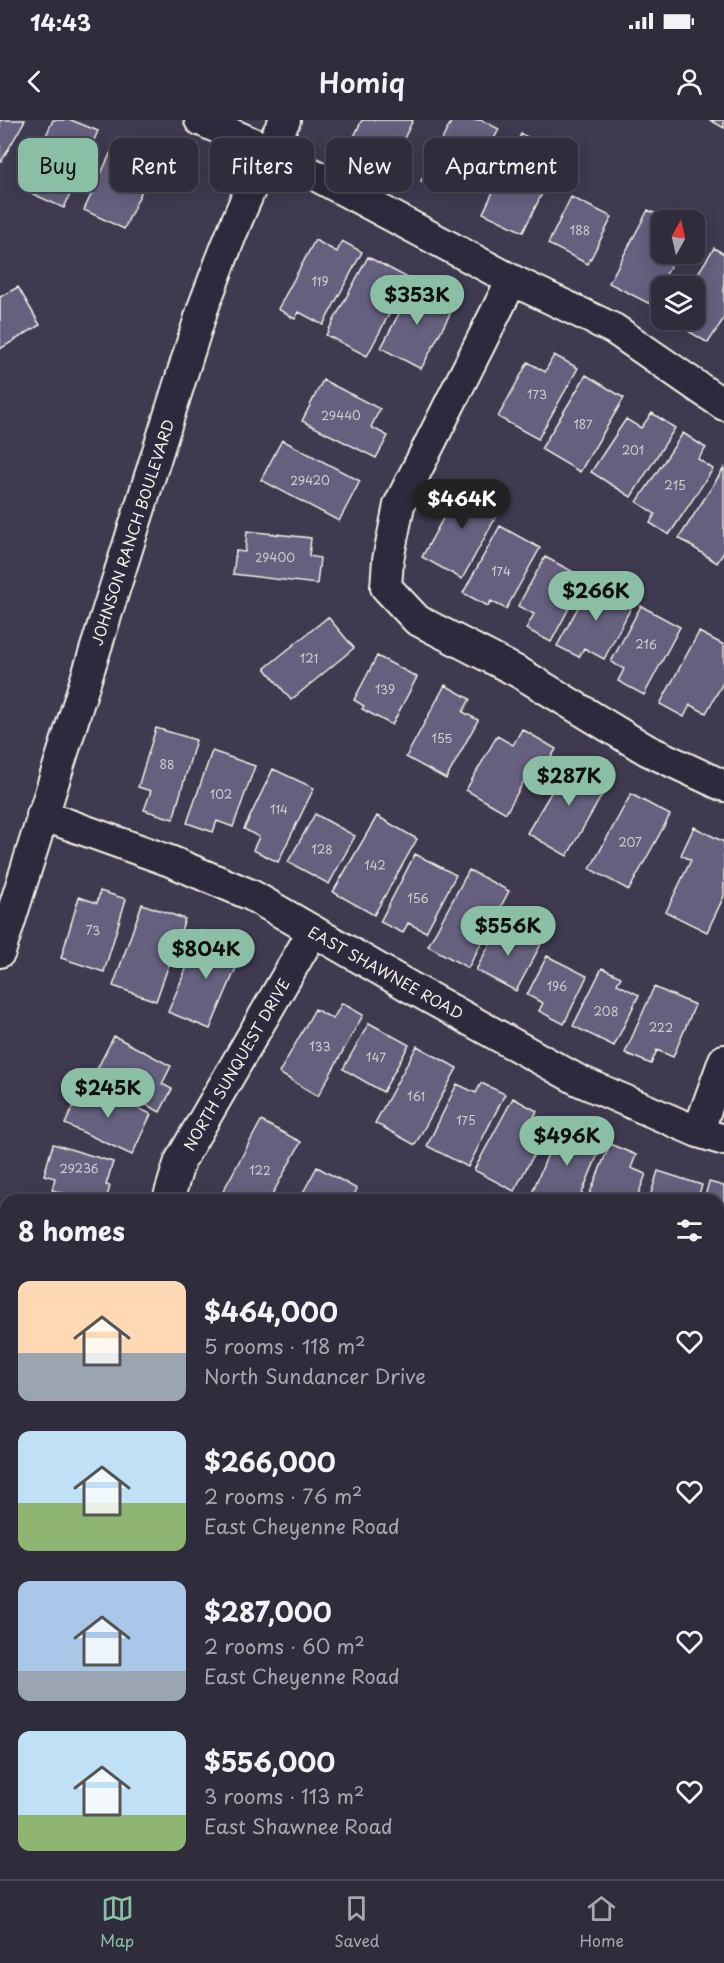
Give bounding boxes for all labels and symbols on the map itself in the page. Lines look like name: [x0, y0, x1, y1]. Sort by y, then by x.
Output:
north arrow: [651, 210, 705, 264]
house number: 188: [570, 221, 590, 239]
house number: 119: [311, 272, 329, 290]
pin: $353K: [375, 275, 459, 326]
house number: 173: [527, 385, 547, 403]
house number: 29440: [321, 406, 361, 424]
house number: 187: [573, 415, 593, 433]
street label: JOHNSON RANCH BOULEVARD: [85, 416, 179, 648]
house number: 201: [622, 441, 644, 459]
house number: 29420: [290, 471, 330, 489]
house number: 215: [664, 476, 686, 494]
pin: $464K: [420, 479, 504, 530]
house number: 29400: [255, 548, 295, 566]
house number: 174: [491, 562, 511, 580]
pin: $266K: [554, 571, 638, 622]
house number: 216: [635, 635, 657, 653]
house number: 121: [300, 649, 318, 667]
house number: 139: [375, 680, 395, 698]
house number: 155: [432, 729, 452, 747]
house number: 88: [160, 755, 174, 773]
pin: $287K: [527, 756, 611, 807]
house number: 102: [210, 785, 232, 803]
house number: 114: [270, 800, 288, 818]
house number: 207: [618, 833, 642, 851]
house number: 128: [311, 840, 333, 858]
house number: 142: [364, 856, 386, 874]
house number: 156: [407, 889, 429, 907]
pin: $556K: [466, 906, 550, 957]
street label: EAST SHAWNEE ROAD: [304, 920, 468, 1024]
house number: 73: [86, 921, 100, 939]
pin: $804K: [164, 929, 248, 980]
street label: NORTH SUNQUEST DRIVE: [177, 974, 295, 1154]
house number: 196: [547, 977, 567, 995]
house number: 208: [593, 1002, 619, 1020]
house number: 222: [649, 1018, 673, 1036]
house number: 133: [309, 1037, 331, 1055]
house number: 147: [366, 1048, 386, 1066]
pin: $245K: [66, 1068, 150, 1119]
house number: 161: [407, 1087, 425, 1105]
house number: 175: [456, 1111, 476, 1129]
pin: $496K: [525, 1116, 609, 1167]
house number: 29236: [59, 1159, 99, 1177]
house number: 122: [249, 1161, 271, 1179]

